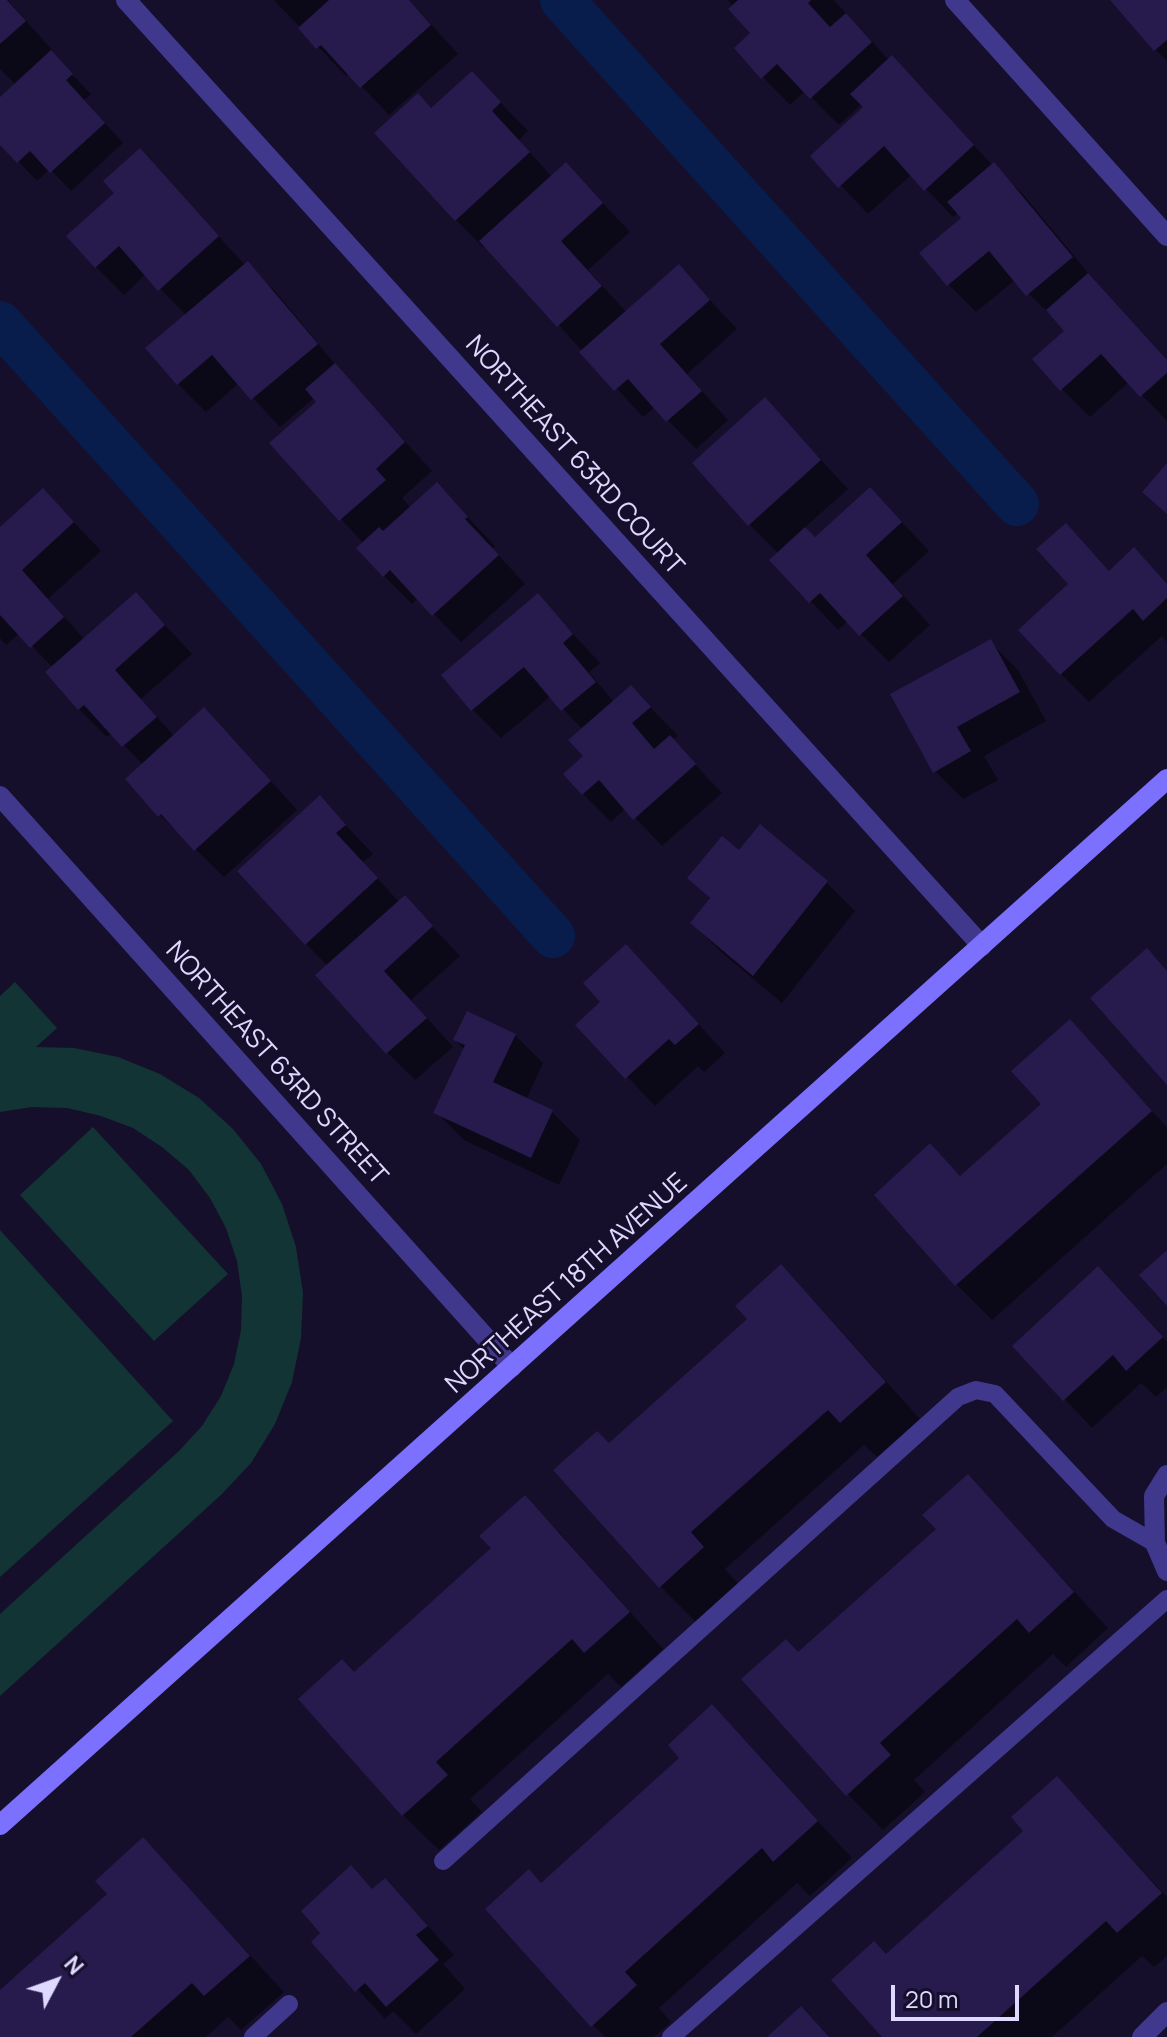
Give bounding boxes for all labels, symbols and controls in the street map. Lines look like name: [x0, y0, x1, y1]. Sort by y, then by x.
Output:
street label: NORTHEAST 63RD COURT: [458, 330, 690, 582]
street label: NORTHEAST 63RD STREET: [159, 936, 393, 1192]
street label: NORTHEAST 18TH AVENUE: [440, 1167, 694, 1401]
north arrow: [16, 1941, 96, 2021]
text: N: [58, 1949, 91, 1981]
scale bar: [895, 1969, 1023, 2019]
text: 20 m: [905, 1982, 958, 2015]

